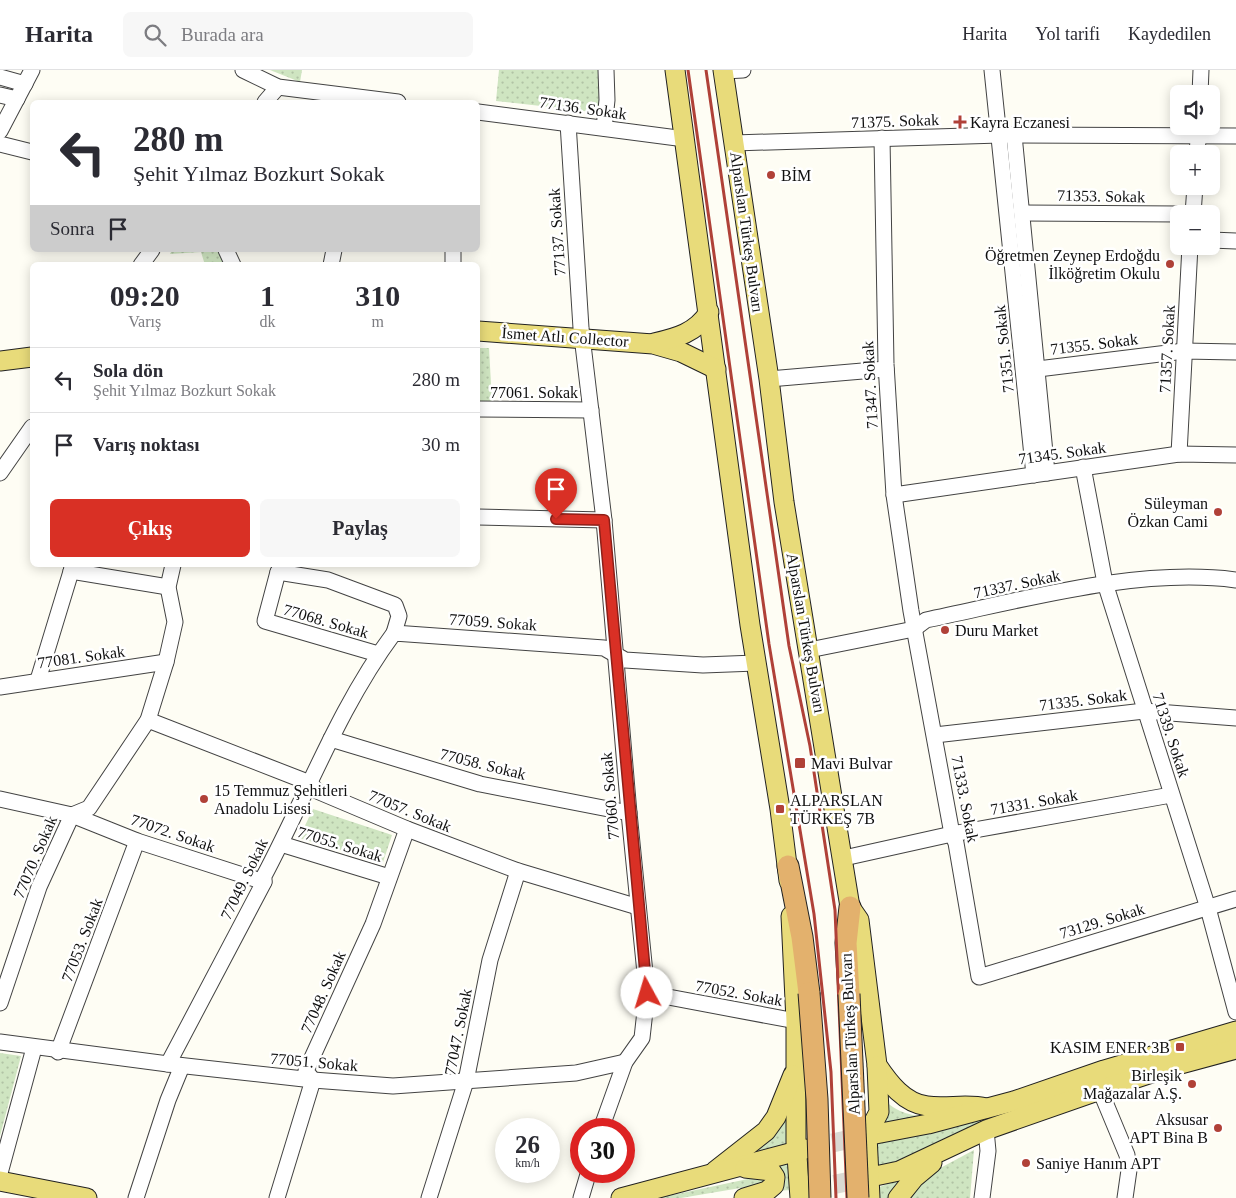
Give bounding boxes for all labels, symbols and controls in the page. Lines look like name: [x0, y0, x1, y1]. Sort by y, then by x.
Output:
search box: [123, 12, 473, 57]
text: Harita: [25, 21, 93, 47]
icon: search: [141, 21, 169, 49]
text: Burada ara: [181, 24, 264, 45]
text: Harita: [962, 24, 1007, 44]
text: Yol tarifi: [1035, 24, 1100, 44]
text: Kaydedilen: [1128, 24, 1211, 44]
map controls: [1170, 85, 1220, 255]
button: sound: [1170, 85, 1220, 135]
street label: 77136. Sokak: [538, 93, 628, 123]
street label: 71375. Sokak: [851, 111, 939, 131]
place label: Kayra Eczanesi: [970, 114, 1070, 132]
marker: Kayra Eczanesi: [954, 116, 966, 128]
icon: left: [50, 120, 115, 185]
text: 280 m: [133, 120, 223, 159]
button: +: [1170, 145, 1220, 195]
street label: Alparslan Türkeş Bulvarı: [726, 150, 767, 314]
text: Şehit Yılmaz Bozkurt Sokak: [133, 161, 385, 186]
place label: BİM: [781, 167, 811, 184]
marker: BİM: [765, 169, 777, 181]
street label: 71353. Sokak: [1057, 187, 1145, 205]
street label: 77137. Sokak: [545, 188, 569, 276]
button: −: [1170, 205, 1220, 255]
icon: arrive: [104, 215, 132, 243]
text: Sonra: [50, 218, 94, 239]
place label: Öğretmen Zeynep Erdoğdu İlköğretim Okulu: [985, 247, 1160, 283]
marker: Öğretmen Zeynep Erdoğdu İlköğretim Okulu: [1164, 258, 1176, 270]
text: 09:20: [110, 279, 180, 312]
text: 1: [260, 279, 275, 312]
text: 310: [355, 279, 400, 312]
street label: 71351. Sokak: [991, 304, 1017, 394]
street label: 71357. Sokak: [1156, 305, 1178, 393]
text: Varış: [128, 313, 161, 330]
text: dk: [260, 313, 276, 330]
text: m: [372, 313, 384, 330]
street label: İsmet Atlı Collector: [501, 324, 630, 350]
street label: 71355. Sokak: [1049, 330, 1139, 358]
street label: 71347. Sokak: [859, 341, 881, 429]
text: Sola dön: [93, 360, 163, 381]
icon: left: [50, 366, 78, 394]
text: 280 m: [412, 369, 460, 390]
text: Şehit Yılmaz Bozkurt Sokak: [93, 382, 276, 399]
street label: 77061. Sokak: [490, 384, 578, 401]
icon: arrive: [50, 431, 78, 459]
text: Varış noktası: [93, 434, 199, 455]
text: 30 m: [421, 434, 460, 455]
street label: 71345. Sokak: [1017, 438, 1107, 468]
pin: [535, 468, 577, 519]
icon: arrive: [542, 475, 570, 503]
place label: Süleyman Özkan Cami: [1128, 495, 1209, 530]
button: Çıkış: [50, 499, 250, 557]
button: Paylaş: [260, 499, 460, 557]
marker: Süleyman Özkan Cami: [1212, 506, 1224, 518]
street label: Alparslan Türkeş Bulvarı: [783, 552, 829, 715]
street label: 71337. Sokak: [972, 567, 1062, 601]
street label: 77068. Sokak: [281, 601, 371, 641]
street label: 77059. Sokak: [449, 610, 537, 634]
place label: Duru Market: [955, 622, 1039, 639]
marker: Duru Market: [939, 624, 951, 636]
street label: 77081. Sokak: [36, 642, 126, 672]
street label: 71335. Sokak: [1038, 686, 1128, 714]
street label: 71339. Sokak: [1149, 691, 1193, 779]
street label: 77058. Sokak: [438, 745, 528, 783]
street label: 77060. Sokak: [598, 751, 622, 841]
street label: 71333. Sokak: [948, 754, 982, 844]
place label: Mavi Bulvar: [811, 755, 893, 772]
marker: Mavi Bulvar: [793, 756, 807, 770]
place label: 15 Temmuz Şehitleri Anadolu Lisesi: [214, 782, 348, 817]
street label: 71331. Sokak: [989, 786, 1079, 818]
street label: 77057. Sokak: [366, 787, 454, 835]
place label: ALPARSLAN TÜRKEŞ 7B: [790, 792, 883, 828]
marker: 15 Temmuz Şehitleri Anadolu Lisesi: [198, 793, 210, 805]
marker: ALPARSLAN TÜRKEŞ 7B: [774, 803, 786, 815]
street label: 77072. Sokak: [129, 811, 217, 855]
street label: 77070. Sokak: [10, 813, 60, 901]
street label: 77055. Sokak: [295, 823, 385, 865]
street label: 77049. Sokak: [217, 836, 271, 922]
street label: 77053. Sokak: [58, 896, 106, 984]
street label: 73129. Sokak: [1057, 900, 1147, 942]
street label: 77048. Sokak: [297, 948, 349, 1036]
street label: Alparslan Türkeş Bulvarı: [837, 952, 864, 1116]
position arrow: [620, 966, 672, 1018]
street label: 77052. Sokak: [694, 977, 784, 1009]
street label: 77047. Sokak: [441, 987, 475, 1077]
place label: KASIM ENER 3B: [1050, 1039, 1170, 1056]
marker: KASIM ENER 3B: [1174, 1041, 1186, 1053]
street label: 77051. Sokak: [269, 1050, 359, 1074]
place label: Birleşik Mağazalar A.Ş.: [1083, 1067, 1182, 1103]
marker: Birleşik Mağazalar A.Ş.: [1186, 1078, 1198, 1090]
place label: Aksusar APT Bina B: [1129, 1111, 1209, 1146]
speed limit sign: 30: [570, 1118, 635, 1183]
marker: Aksusar APT Bina B: [1212, 1122, 1224, 1134]
text: 26: [515, 1131, 540, 1158]
place label: Saniye Hanım APT: [1036, 1155, 1161, 1173]
text: km/h: [515, 1156, 540, 1170]
marker: Saniye Hanım APT: [1020, 1157, 1032, 1169]

